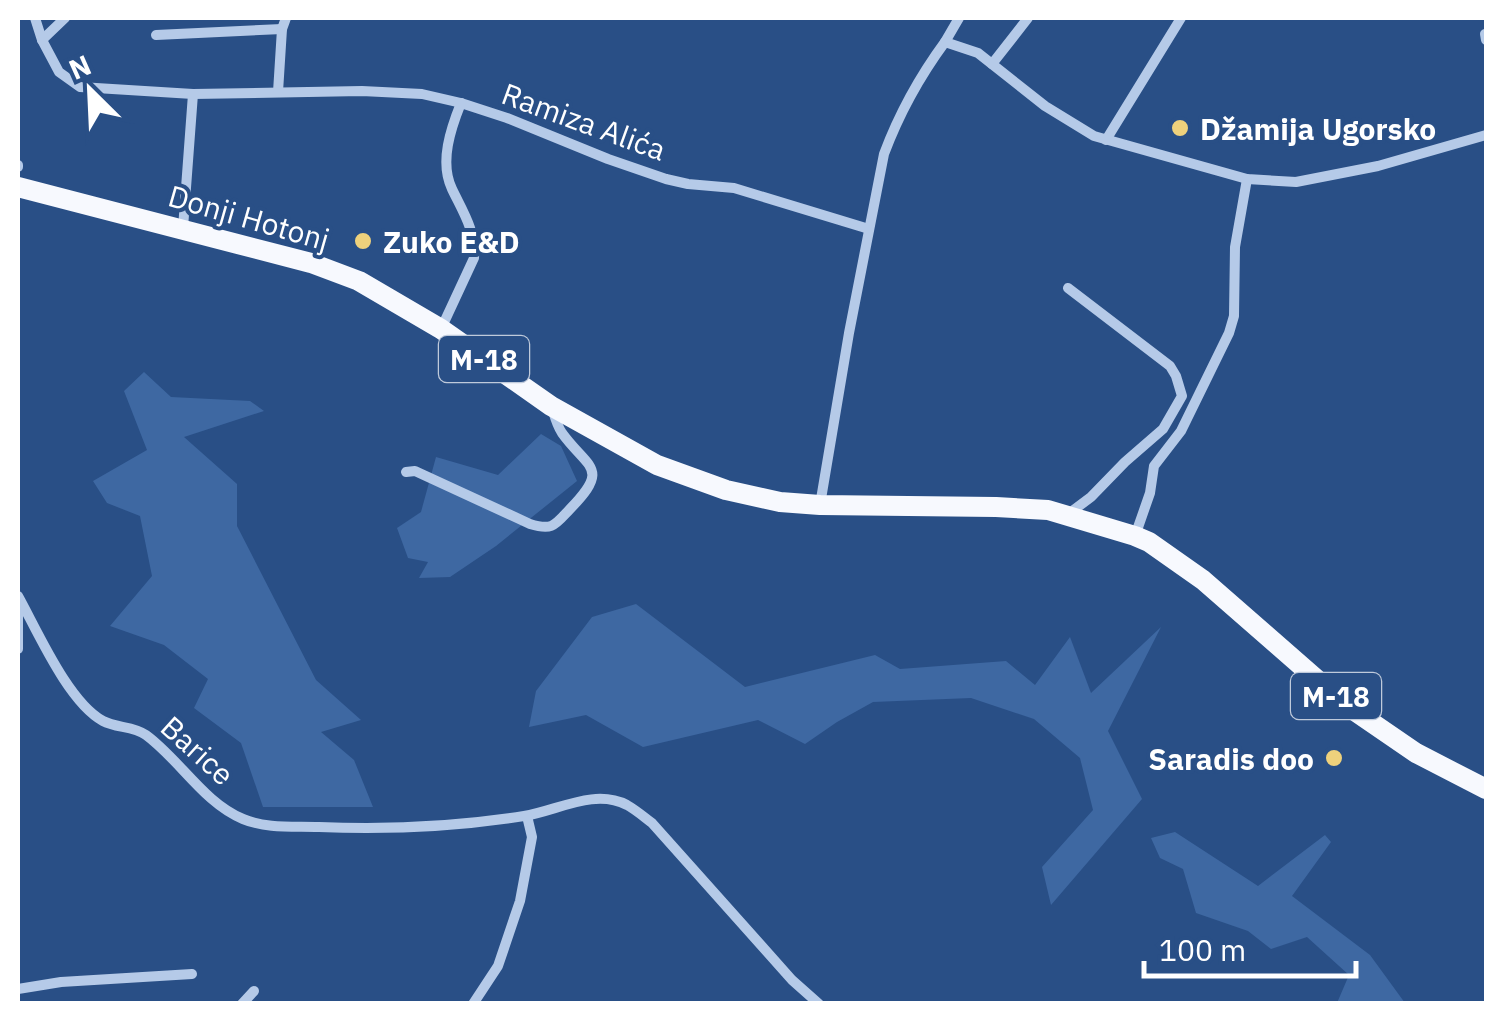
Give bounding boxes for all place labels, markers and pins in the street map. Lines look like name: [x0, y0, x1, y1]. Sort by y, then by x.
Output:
place label: Džamija Ugorsko: [1200, 109, 1436, 148]
marker: Džamija Ugorsko: [1169, 117, 1191, 139]
place label: Zuko E&D: [383, 222, 520, 261]
marker: Zuko E&D: [352, 230, 374, 252]
place label: Saradis doo: [1148, 739, 1314, 778]
marker: Saradis doo: [1323, 747, 1345, 769]

